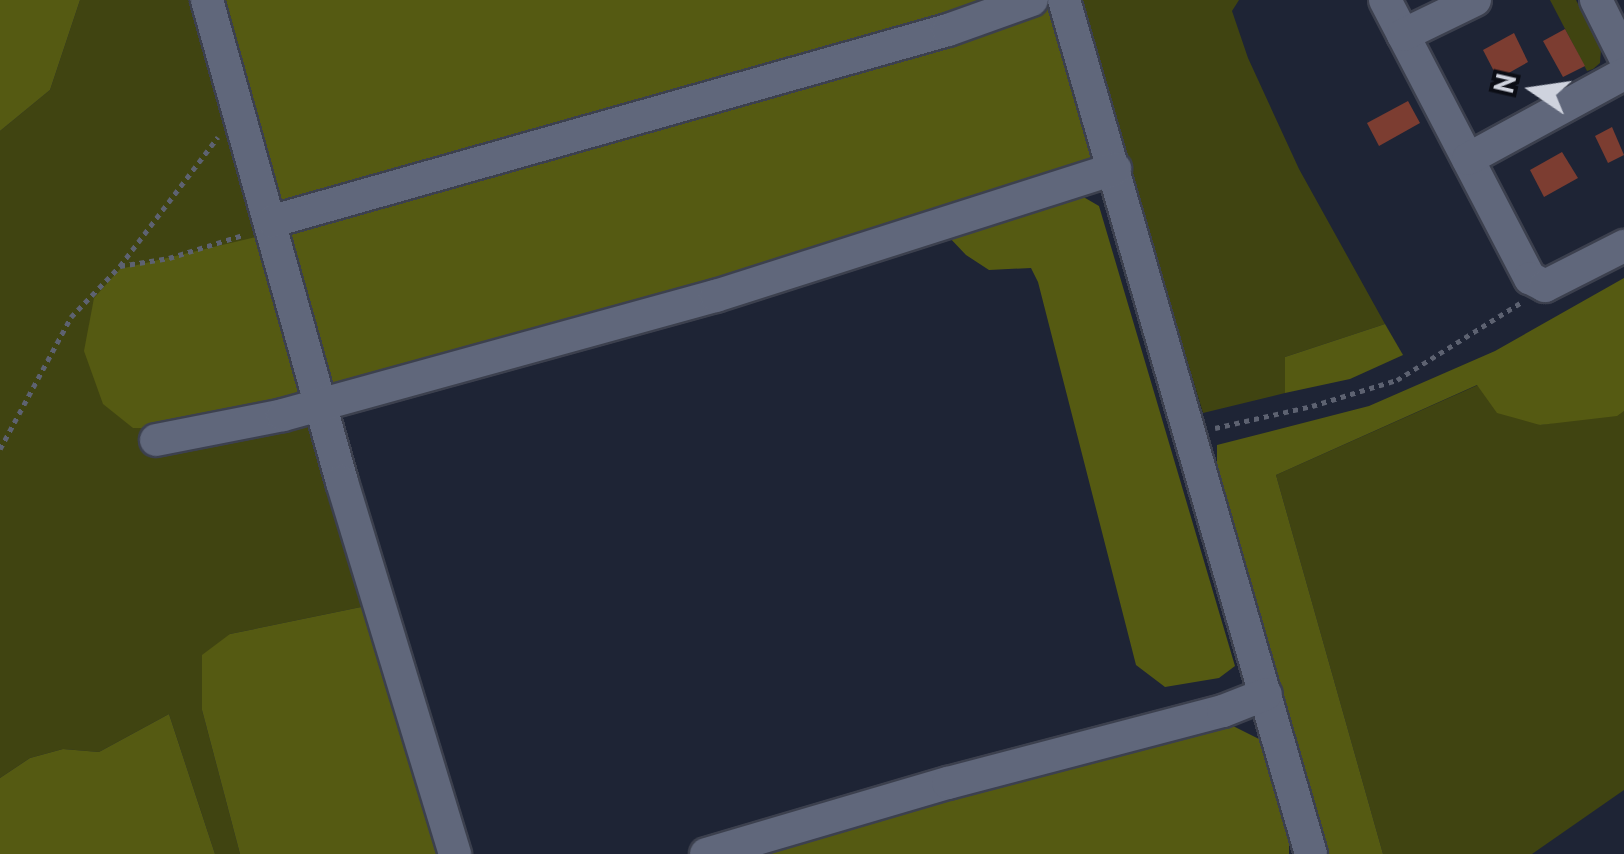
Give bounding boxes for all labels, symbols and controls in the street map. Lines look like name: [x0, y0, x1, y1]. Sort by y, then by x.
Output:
north arrow: [1484, 40, 1584, 140]
text: N: [1484, 70, 1524, 96]

